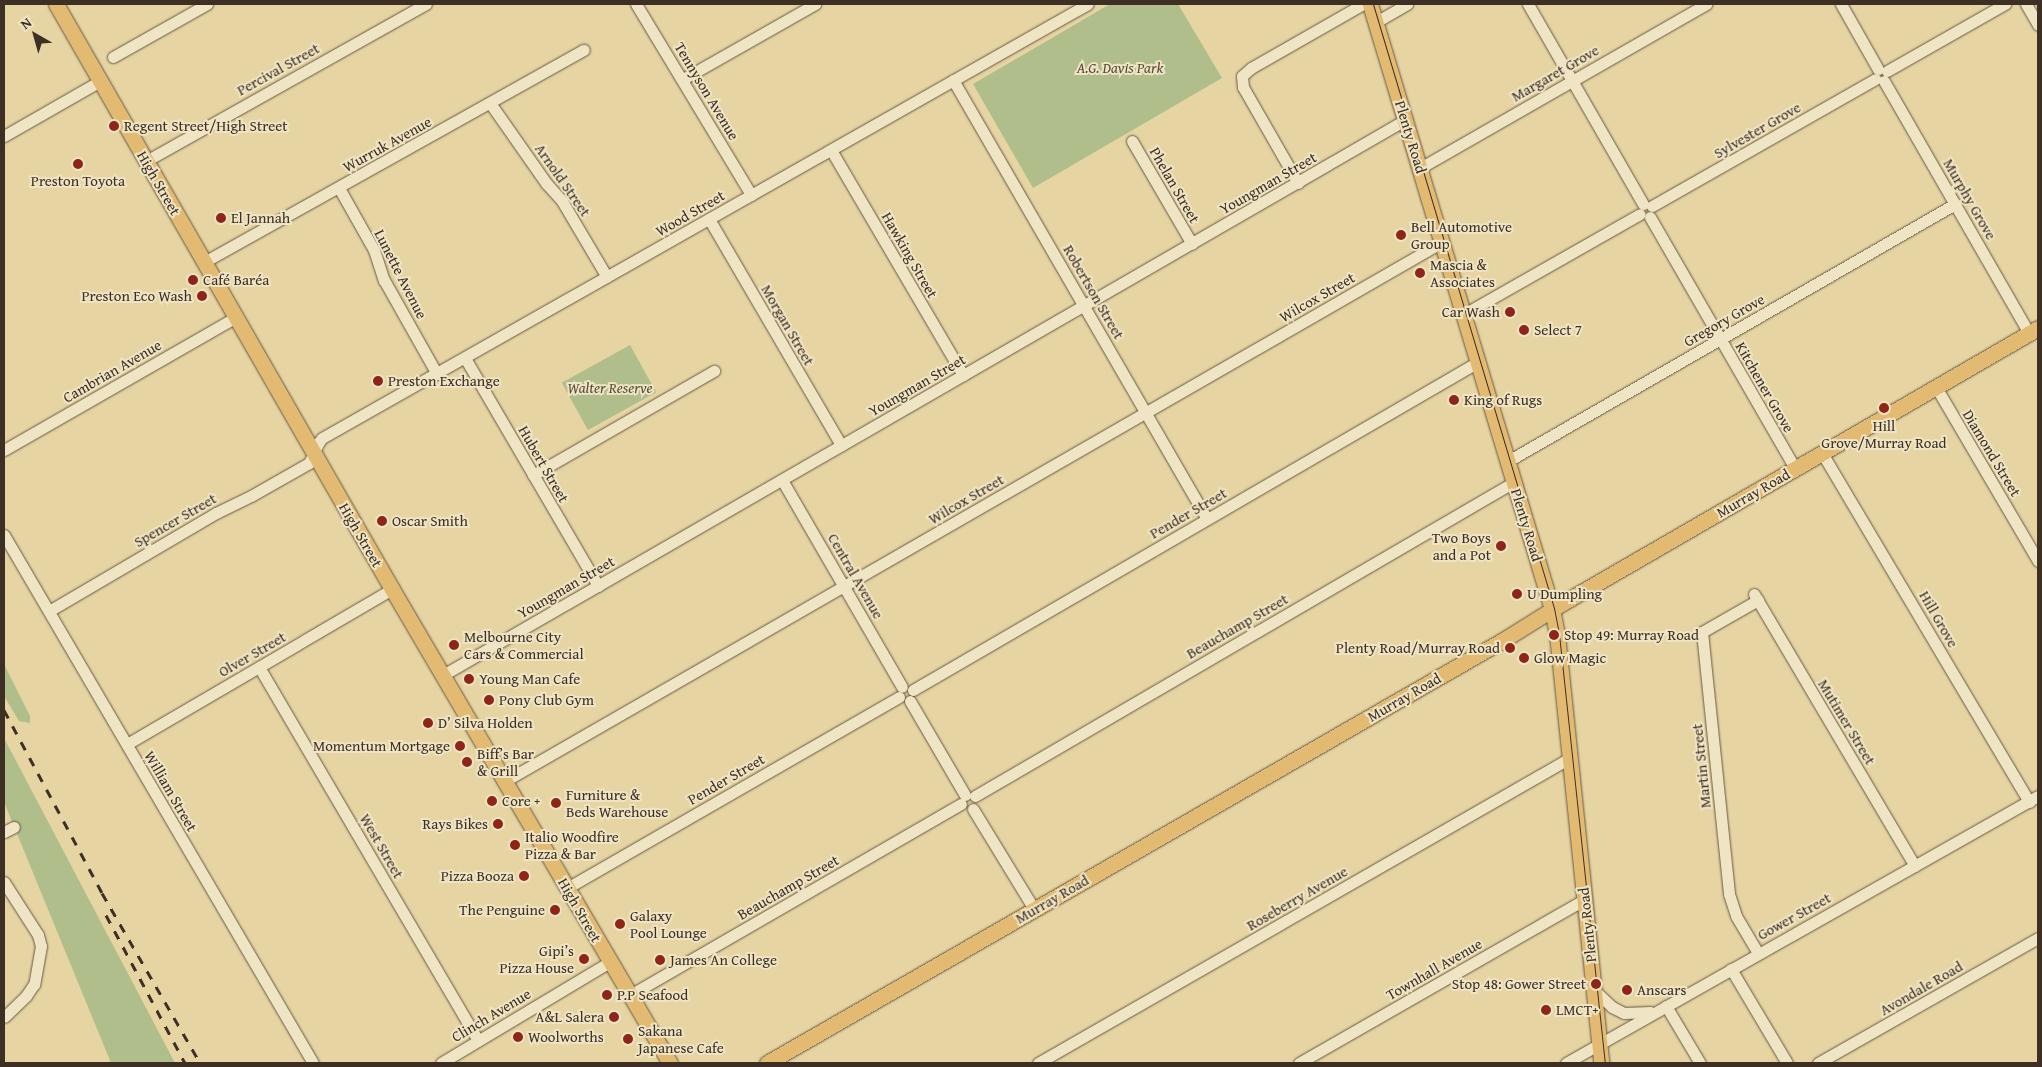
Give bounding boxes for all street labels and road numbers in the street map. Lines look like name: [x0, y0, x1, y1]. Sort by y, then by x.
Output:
street label: Percival Street: [234, 39, 322, 99]
street label: Tennyson Avenue: [671, 39, 743, 143]
street label: Margaret Grove: [1508, 41, 1602, 105]
street label: Plenty Road: [1391, 98, 1431, 176]
street label: Sylvester Grove: [1710, 98, 1804, 162]
street label: Wurruk Avenue: [340, 112, 434, 176]
street label: Arnold Street: [531, 140, 595, 220]
street label: Phelan Street: [1146, 144, 1204, 226]
street label: High Street: [133, 148, 185, 218]
street label: Youngman Street: [1216, 148, 1320, 218]
street label: Murphy Grove: [1940, 155, 2000, 243]
street label: Wood Street: [652, 186, 728, 240]
street label: Hawking Street: [878, 209, 942, 301]
street label: Lunette Avenue: [371, 226, 431, 322]
street label: Robertson Street: [1060, 242, 1128, 342]
street label: Wilcox Street: [1276, 268, 1358, 326]
street label: Morgan Street: [758, 281, 818, 369]
street label: Gregory Grove: [1680, 290, 1768, 350]
street label: Cambrian Avenue: [60, 336, 164, 406]
street label: Kitchener Grove: [1732, 339, 1798, 435]
street label: Youngman Street: [865, 350, 969, 420]
street label: Diamond Street: [1959, 406, 2025, 500]
street label: Hubert Street: [515, 422, 573, 506]
street label: Murray Road: [1713, 465, 1793, 521]
street label: Wilcox Street: [925, 470, 1007, 528]
street label: Pender Street: [1146, 484, 1230, 542]
street label: Plenty Road: [1507, 486, 1547, 564]
street label: Spencer Street: [131, 489, 219, 551]
street label: High Street: [335, 500, 387, 570]
street label: Central Avenue: [824, 530, 888, 622]
street label: Youngman Street: [514, 552, 618, 622]
street label: Hill Grove: [1916, 588, 1962, 650]
street label: Beauchamp Street: [1183, 590, 1291, 662]
street label: Olver Street: [215, 627, 289, 681]
street label: Murray Road: [1364, 669, 1444, 725]
street label: Mutimer Street: [1814, 676, 1880, 768]
street label: Martin Street: [1688, 723, 1714, 809]
street label: William Street: [141, 747, 201, 835]
street label: Pender Street: [684, 750, 768, 808]
street label: West Street: [356, 810, 408, 882]
street label: Beauchamp Street: [734, 851, 842, 923]
street label: Roseberry Avenue: [1243, 862, 1351, 934]
street label: Murray Road: [1012, 871, 1092, 927]
street label: High Street: [554, 875, 606, 945]
street label: Plenty Road: [1574, 887, 1600, 963]
street label: Gower Street: [1754, 888, 1834, 944]
street label: Townhall Avenue: [1383, 934, 1485, 1004]
street label: Avondale Road: [1876, 957, 1966, 1019]
street label: Clinch Avenue: [448, 984, 534, 1046]

